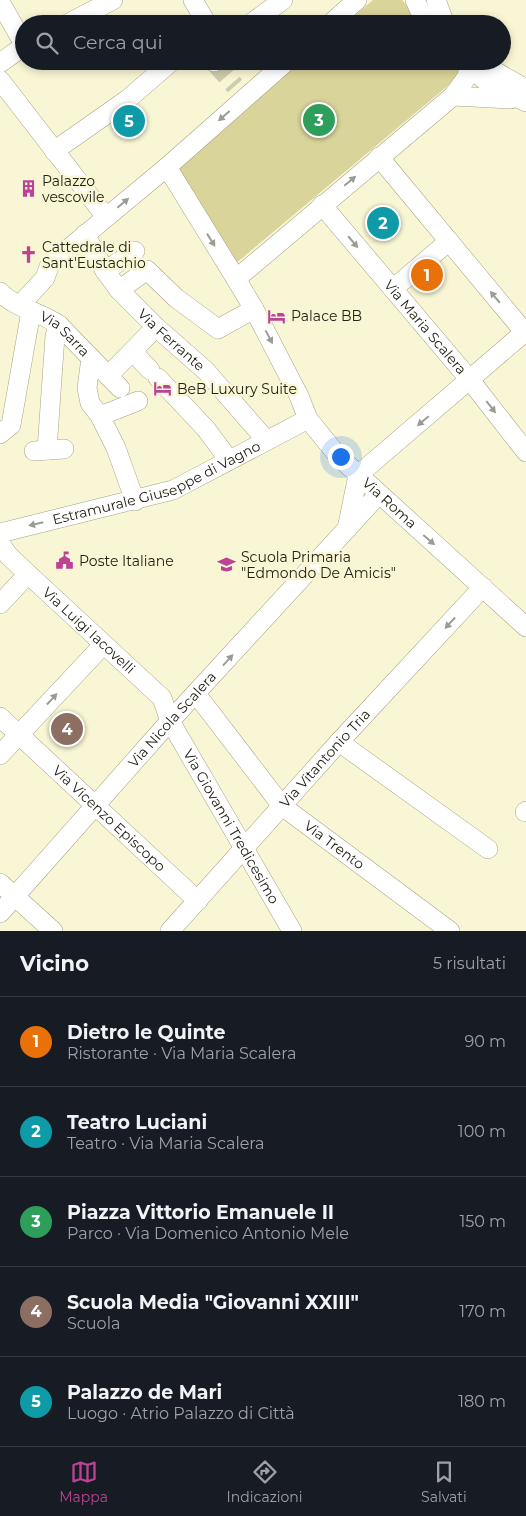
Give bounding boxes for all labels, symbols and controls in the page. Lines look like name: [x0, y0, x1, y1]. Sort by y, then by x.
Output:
search box: [15, 15, 511, 70]
icon: search: [33, 29, 61, 57]
text: Cerca qui: [73, 31, 163, 54]
pin: 3: [303, 101, 335, 139]
pin: 5: [113, 102, 145, 140]
one-way arrow: [218, 111, 231, 122]
place label: Palazzo vescovile: [42, 172, 105, 206]
one-way arrow: [344, 175, 357, 186]
building icon: Palazzo vescovile: [18, 179, 38, 199]
one-way arrow: [116, 197, 129, 208]
pin: 2: [367, 204, 399, 242]
one-way arrow: [207, 233, 216, 246]
one-way arrow: [347, 236, 358, 248]
place label: Cattedrale di Sant'Eustachio: [42, 238, 146, 272]
church icon: Cattedrale di Sant'Eustachio: [18, 245, 38, 265]
pin: 1: [411, 256, 443, 294]
street label: Via Maria Scalera: [380, 276, 470, 378]
one-way arrow: [489, 291, 500, 304]
street label: Via Ferrante: [134, 305, 209, 375]
hotel icon: Palace BB: [267, 306, 287, 326]
street label: Via Sarra: [37, 307, 94, 360]
place label: Palace BB: [291, 307, 362, 325]
one-way arrow: [264, 330, 273, 344]
hotel icon: BeB Luxury Suite: [153, 379, 173, 399]
place label: BeB Luxury Suite: [177, 380, 297, 398]
one-way arrow: [486, 400, 496, 414]
one-way arrow: [417, 415, 430, 426]
street label: Estramurale Giuseppe di Vagno: [51, 437, 264, 529]
your location: [328, 444, 354, 470]
street label: Via Roma: [359, 474, 421, 532]
one-way arrow: [28, 520, 43, 528]
one-way arrow: [422, 534, 435, 545]
place label: Scuola Primaria "Edmondo De Amicis": [241, 548, 396, 582]
public building icon: Poste Italiane: [55, 551, 75, 571]
place label: Poste Italiane: [79, 552, 174, 570]
school or university icon: Scuola Primaria "Edmondo De Amicis": [217, 555, 237, 575]
street label: Via Luigi Iacovelli: [39, 583, 139, 678]
one-way arrow: [444, 617, 455, 629]
one-way arrow: [222, 655, 234, 667]
street label: Via Nicola Scalera: [124, 668, 220, 771]
one-way arrow: [46, 694, 58, 706]
street label: Via Vitantonio Tria: [276, 705, 374, 811]
pin: 4: [51, 710, 83, 748]
street label: Via Giovanni Tredicesimo: [179, 746, 283, 907]
street label: Via Vicenzo Episcopo: [49, 761, 170, 876]
street label: Via Trento: [301, 817, 368, 873]
text: Vicino: [20, 951, 89, 976]
text: 5 risultati: [433, 954, 506, 973]
text: Dietro le Quinte: [67, 1021, 225, 1044]
text: 1: [33, 1032, 39, 1051]
text: 90 m: [464, 1032, 506, 1051]
text: Ristorante · Via Maria Scalera: [67, 1044, 296, 1063]
text: Teatro Luciani: [67, 1111, 207, 1134]
text: 2: [31, 1122, 41, 1141]
text: 100 m: [458, 1122, 506, 1141]
text: Teatro · Via Maria Scalera: [67, 1134, 265, 1153]
text: Piazza Vittorio Emanuele II: [67, 1201, 334, 1224]
text: 3: [31, 1212, 41, 1231]
text: 150 m: [459, 1212, 506, 1231]
text: Parco · Via Domenico Antonio Mele: [67, 1224, 349, 1243]
text: Scuola Media "Giovanni XXIII": [67, 1291, 359, 1314]
text: 4: [30, 1302, 42, 1321]
text: 170 m: [459, 1302, 506, 1321]
text: Scuola: [67, 1314, 120, 1333]
text: Palazzo de Mari: [67, 1381, 222, 1404]
text: 5: [31, 1392, 41, 1411]
text: 180 m: [458, 1392, 506, 1411]
text: Luogo · Atrio Palazzo di Città: [67, 1404, 295, 1423]
tab: Mappa: [59, 1458, 108, 1506]
tab: Indicazioni: [227, 1458, 303, 1506]
tab: Salvati: [421, 1458, 467, 1506]

